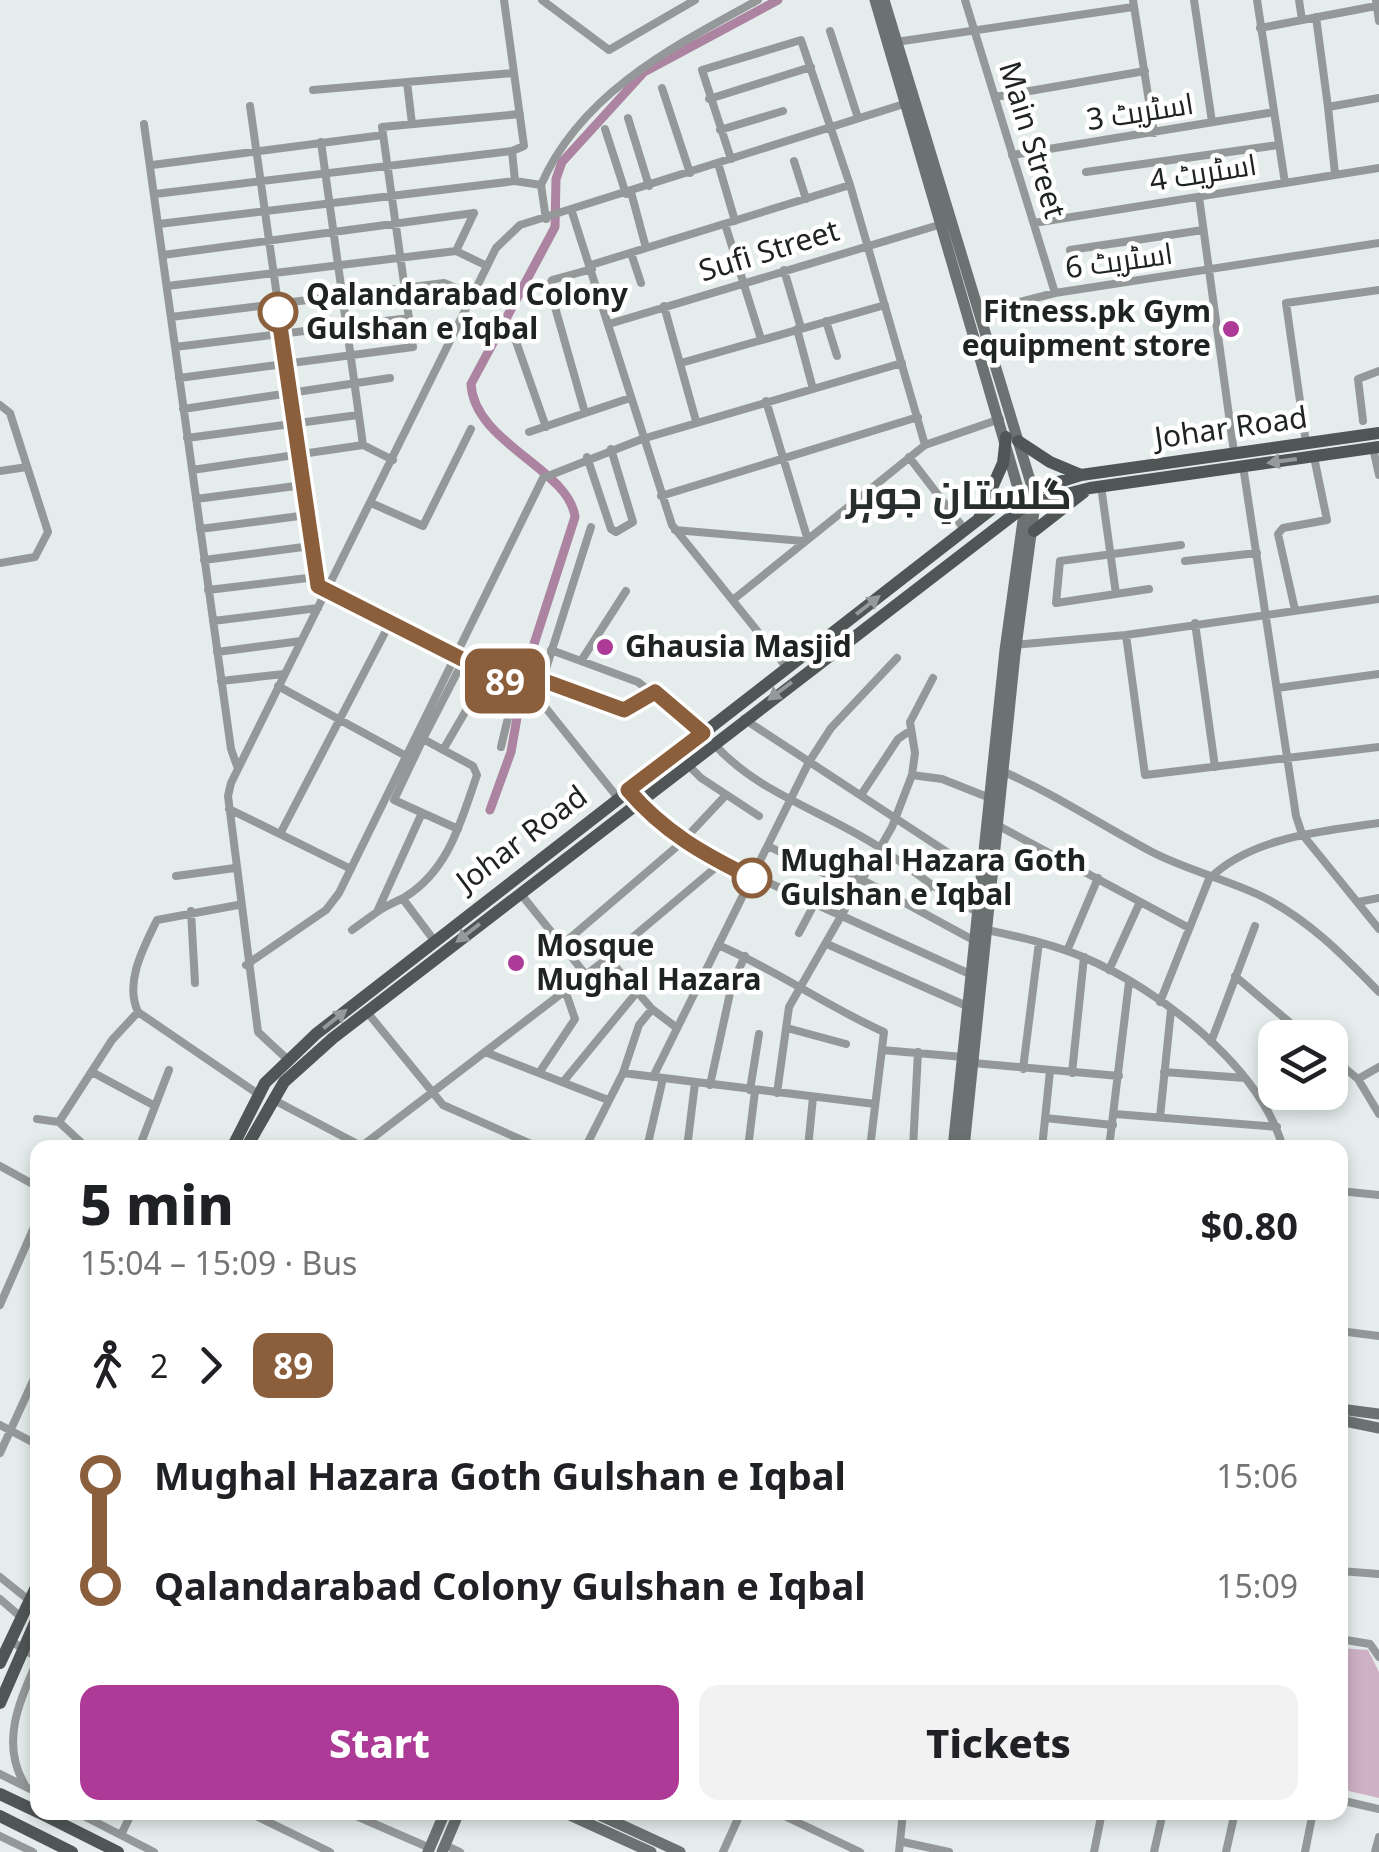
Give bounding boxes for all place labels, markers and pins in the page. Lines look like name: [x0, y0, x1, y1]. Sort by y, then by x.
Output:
place label: Qalandarabad Colony Gulshan e Iqbal: [306, 273, 629, 348]
place label: Fitness.pk Gym equipment store: [962, 290, 1211, 365]
marker: Qalandarabad Colony Gulshan e Iqbal: [259, 293, 297, 331]
marker: Fitness.pk Gym equipment store: [1220, 318, 1242, 340]
place label: Ghausia Masjid: [625, 625, 852, 666]
marker: Ghausia Masjid: [594, 636, 616, 658]
place label: Mughal Hazara Goth Gulshan e Iqbal: [780, 839, 1086, 914]
marker: Mughal Hazara Goth Gulshan e Iqbal: [733, 859, 771, 897]
place label: Mosque Mughal Hazara: [536, 924, 761, 999]
marker: Mosque Mughal Hazara: [505, 952, 527, 974]

